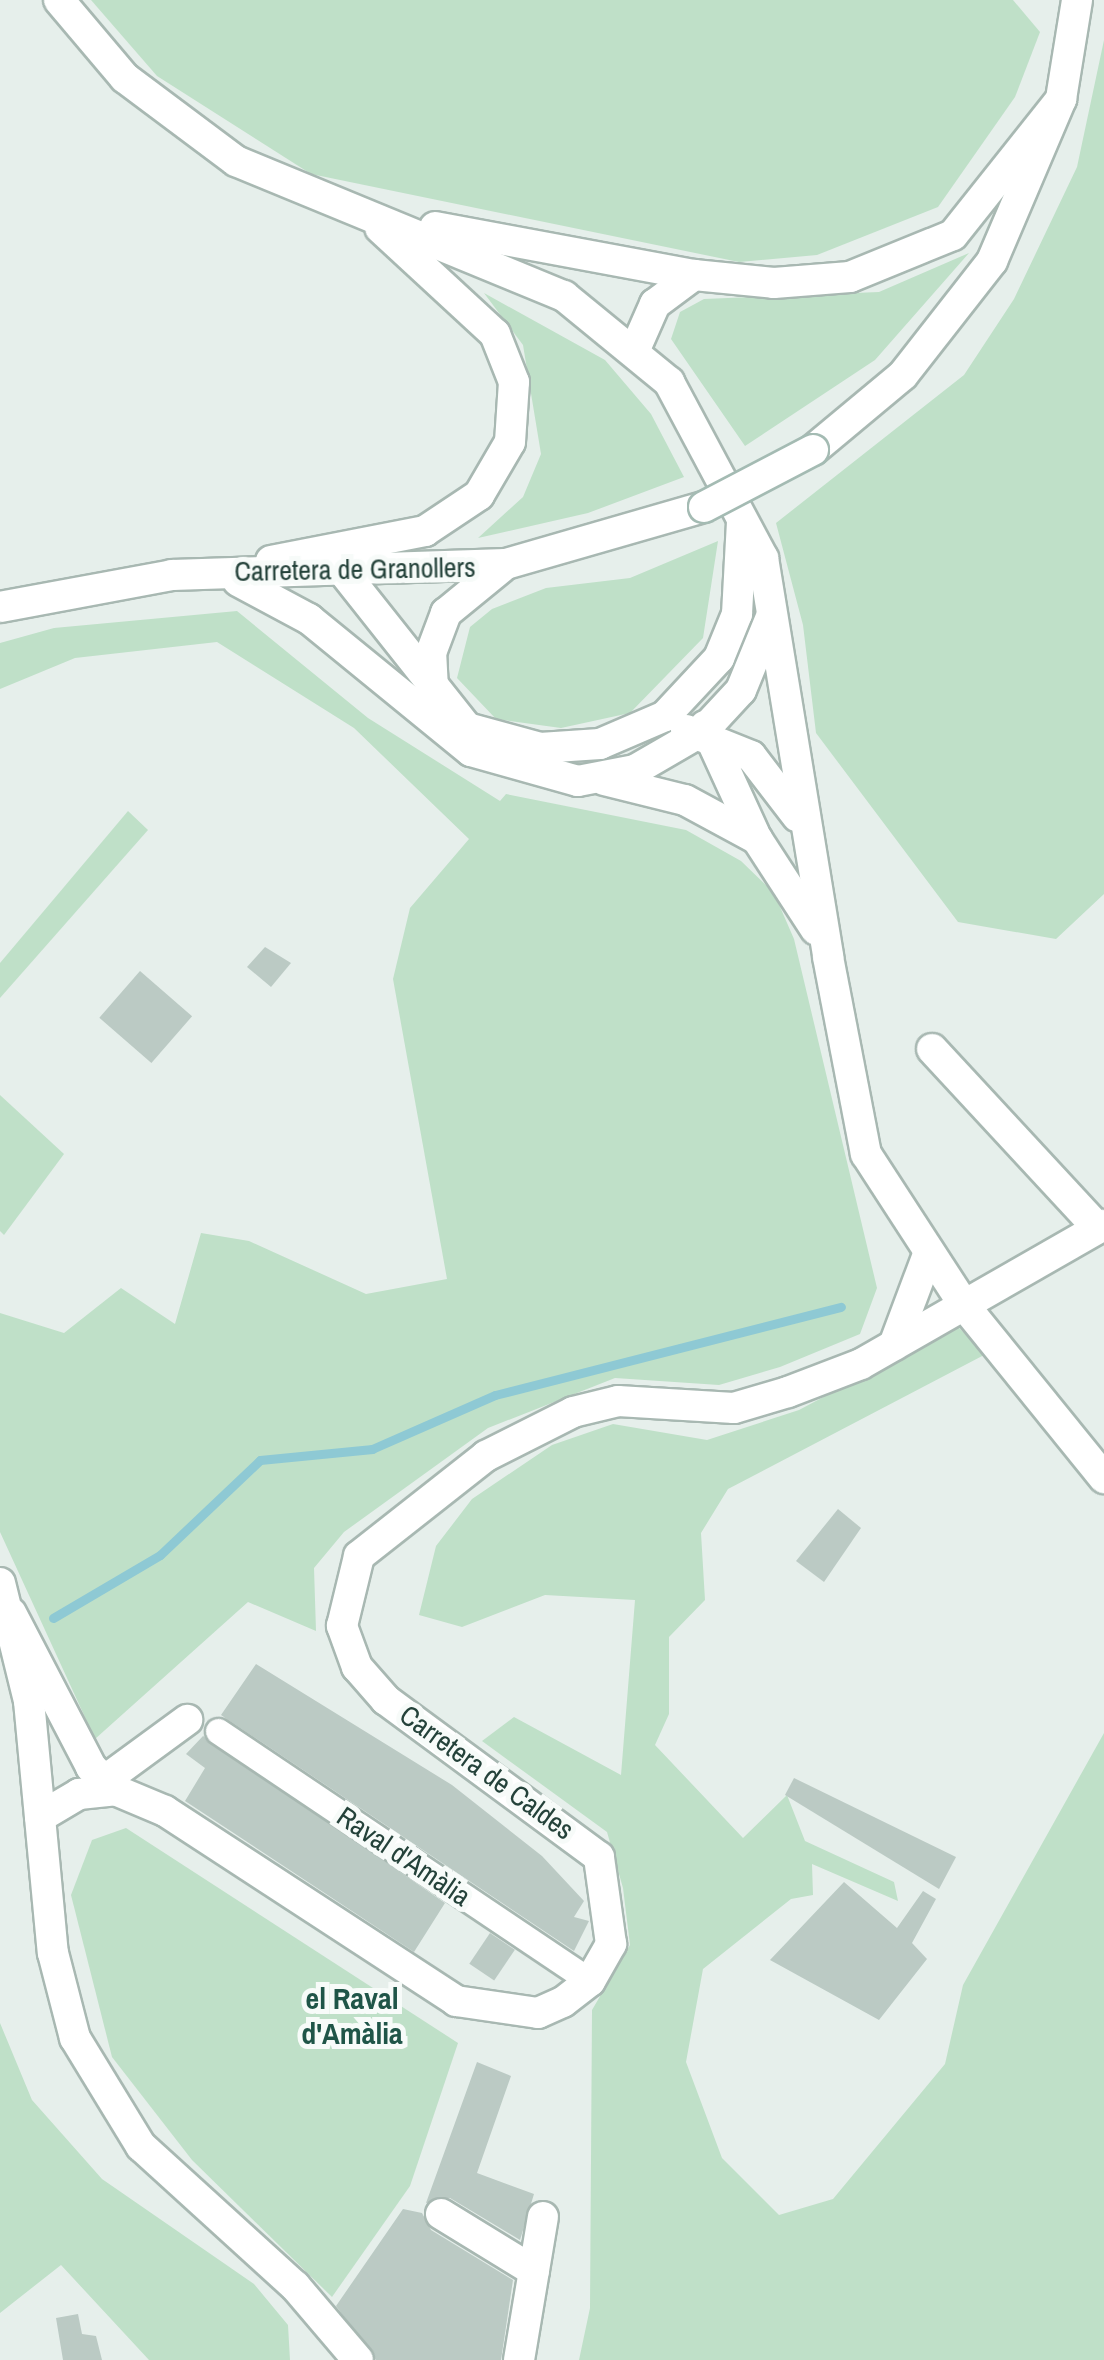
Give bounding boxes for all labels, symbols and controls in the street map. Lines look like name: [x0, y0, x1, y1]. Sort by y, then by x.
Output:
street label: Carretera de Granollers: [234, 550, 476, 588]
street label: Carretera de Caldes: [394, 1698, 580, 1846]
street label: Raval d'Amàlia: [331, 1799, 477, 1913]
district label: el Raval d'Amàlia: [301, 1980, 403, 2050]

